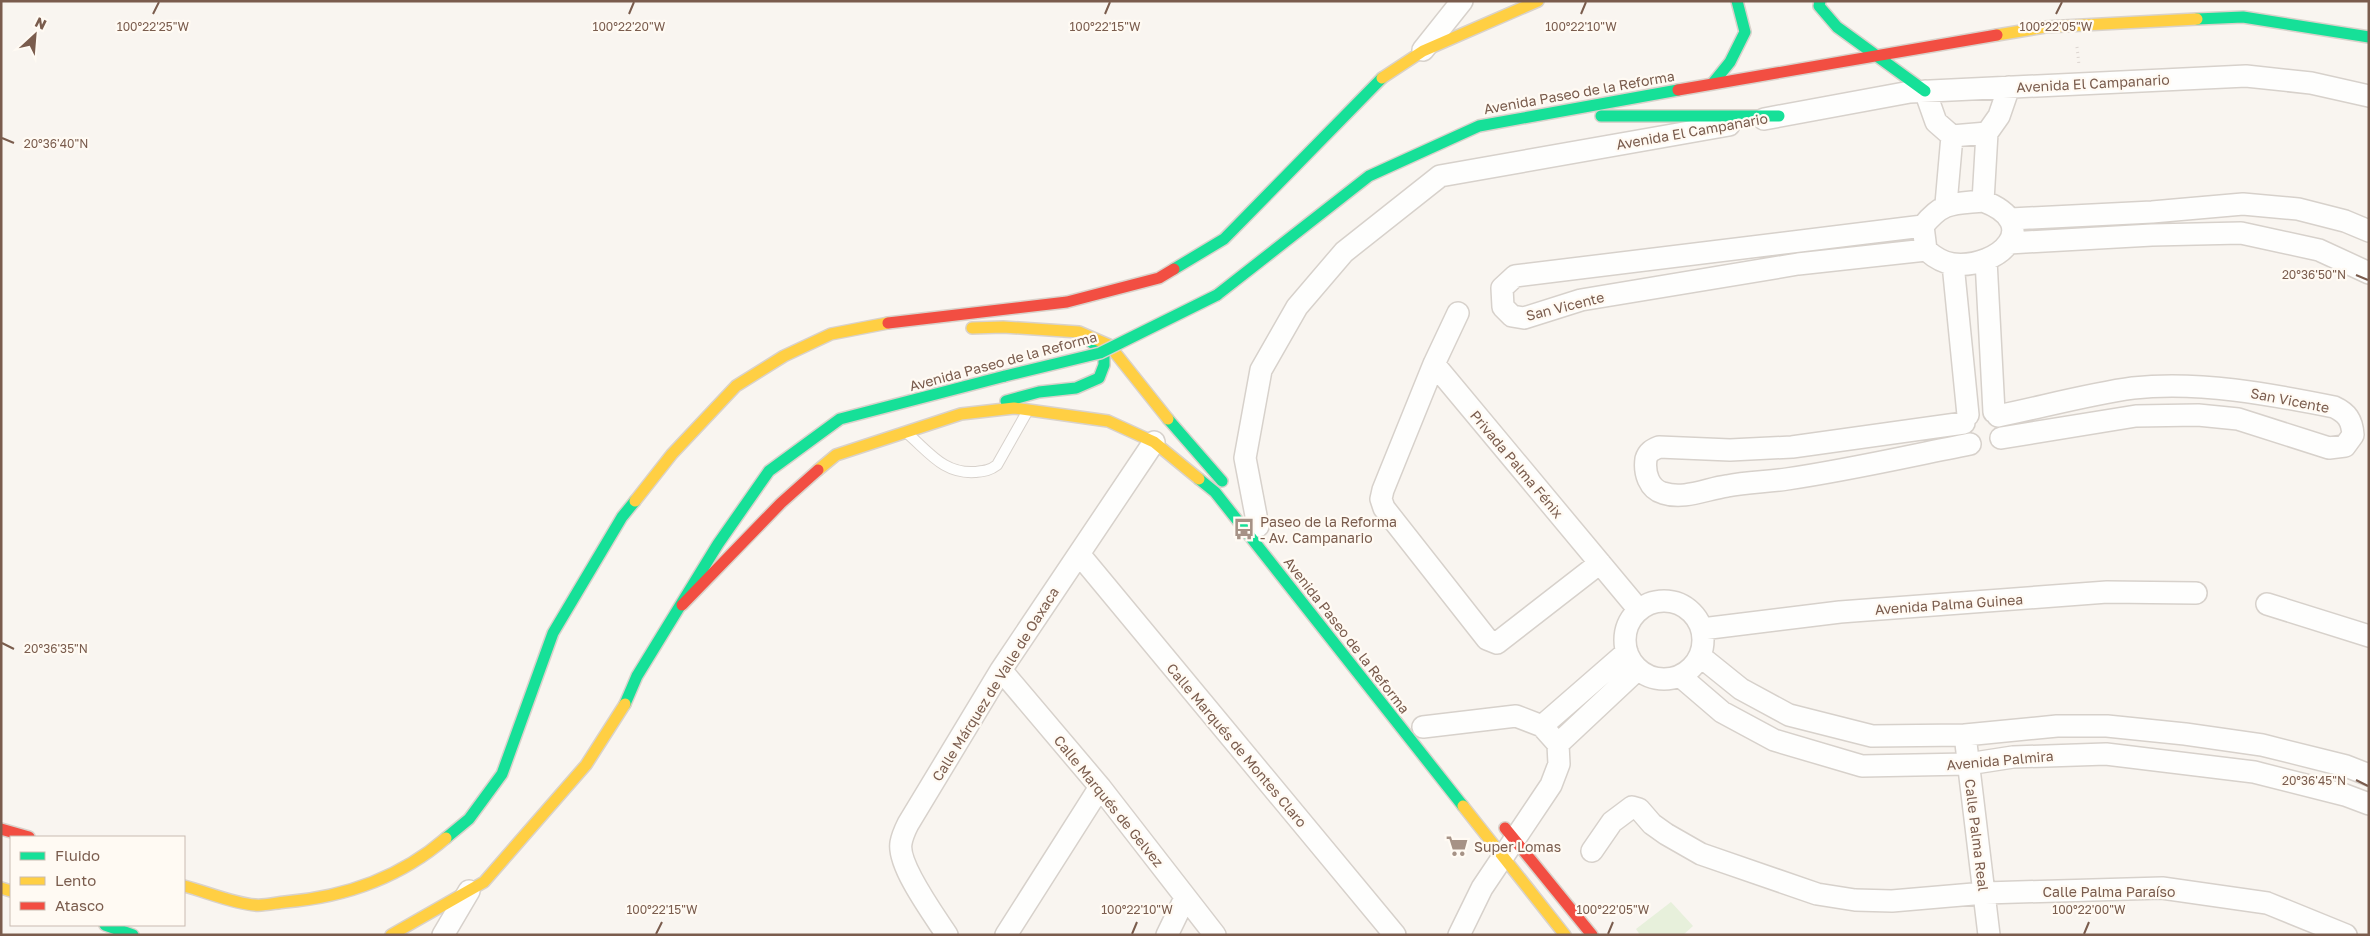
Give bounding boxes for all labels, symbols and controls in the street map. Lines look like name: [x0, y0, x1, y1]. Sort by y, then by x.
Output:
north arrow: [10, 10, 60, 60]
text: N: [32, 13, 49, 33]
text: 100°22'25"W: [117, 19, 190, 34]
text: 100°22'20"W: [593, 19, 666, 34]
text: 100°22'15"W: [1069, 19, 1141, 34]
text: 100°22'10"W: [1545, 19, 1617, 34]
text: 100°22'05"W: [2020, 19, 2093, 34]
street label: Avenida Paseo de la Reforma: [1482, 67, 1676, 117]
street label: Avenida El Campanario: [2016, 70, 2170, 96]
street label: Avenida El Campanario: [1615, 109, 1769, 153]
text: 20°36'40"N: [24, 136, 88, 151]
text: 20°36'50"N: [2282, 267, 2346, 282]
street label: San Vicente: [1524, 288, 1606, 324]
street label: Avenida Paseo de la Reforma: [907, 328, 1099, 394]
street label: San Vicente: [2249, 384, 2331, 416]
street label: Privada Palma Fénix: [1467, 407, 1567, 522]
place label: Paseo de la Reforma - Av. Campanario: [1260, 513, 1397, 546]
bus stop icon: Paseo de la Reforma - Av. Campanario: [1231, 516, 1257, 542]
street label: Avenida Paseo de la Reforma: [1281, 553, 1413, 717]
street label: Calle Márquez de Valle de Oaxaca: [928, 584, 1062, 784]
street label: Avenida Palma Guinea: [1874, 590, 2024, 618]
text: 20°36'35"N: [24, 641, 88, 656]
street label: Calle Marqués de Montes Claro: [1163, 660, 1311, 830]
street label: Calle Marqués de Gelvez: [1051, 732, 1167, 870]
street label: Avenida Palmira: [1946, 747, 2054, 773]
text: 20°36'45"N: [2282, 773, 2346, 788]
street label: Calle Palma Real: [1962, 778, 1992, 892]
supermarket icon: Super Lomas: [1444, 833, 1470, 859]
legend: [10, 836, 185, 926]
place label: Super Lomas: [1474, 838, 1561, 855]
text: Fluido: [55, 846, 100, 864]
text: Lento: [55, 871, 96, 889]
street label: Calle Palma Paraíso: [2043, 883, 2175, 900]
text: Atasco: [55, 896, 104, 914]
text: 100°22'15"W: [626, 902, 698, 917]
text: 100°22'10"W: [1101, 902, 1173, 917]
text: 100°22'05"W: [1577, 902, 1650, 917]
text: 100°22'00"W: [2052, 902, 2126, 917]

